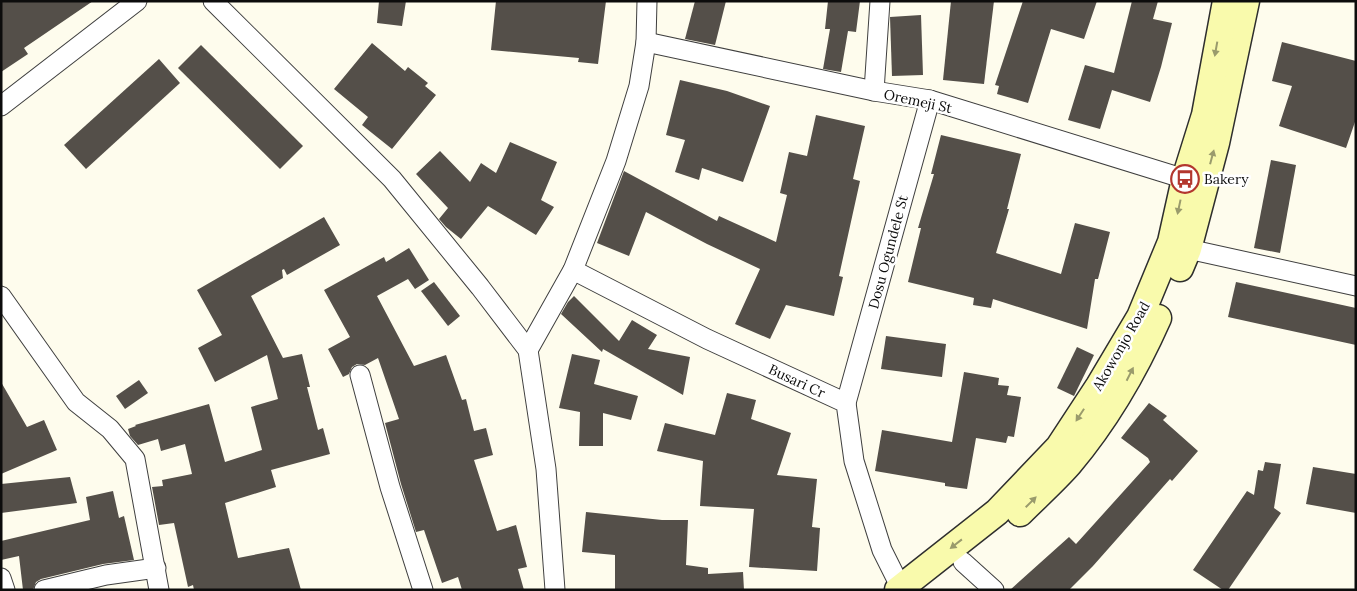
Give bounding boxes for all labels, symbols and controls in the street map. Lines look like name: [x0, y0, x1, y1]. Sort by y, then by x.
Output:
one-way arrow: [1212, 41, 1220, 57]
street label: Oremeji St: [882, 85, 954, 117]
one-way arrow: [1208, 150, 1216, 165]
bus stop icon: Bakery: [1170, 164, 1200, 194]
place label: Bakery: [1204, 170, 1249, 188]
street label: Dosu Ogundele St: [864, 193, 912, 311]
one-way arrow: [1175, 199, 1183, 214]
street label: Akowonjo Road: [1088, 298, 1154, 395]
street label: Busari Cr: [766, 360, 828, 402]
one-way arrow: [1126, 367, 1134, 381]
one-way arrow: [1075, 408, 1084, 422]
one-way arrow: [1025, 496, 1037, 508]
one-way arrow: [950, 539, 963, 550]

